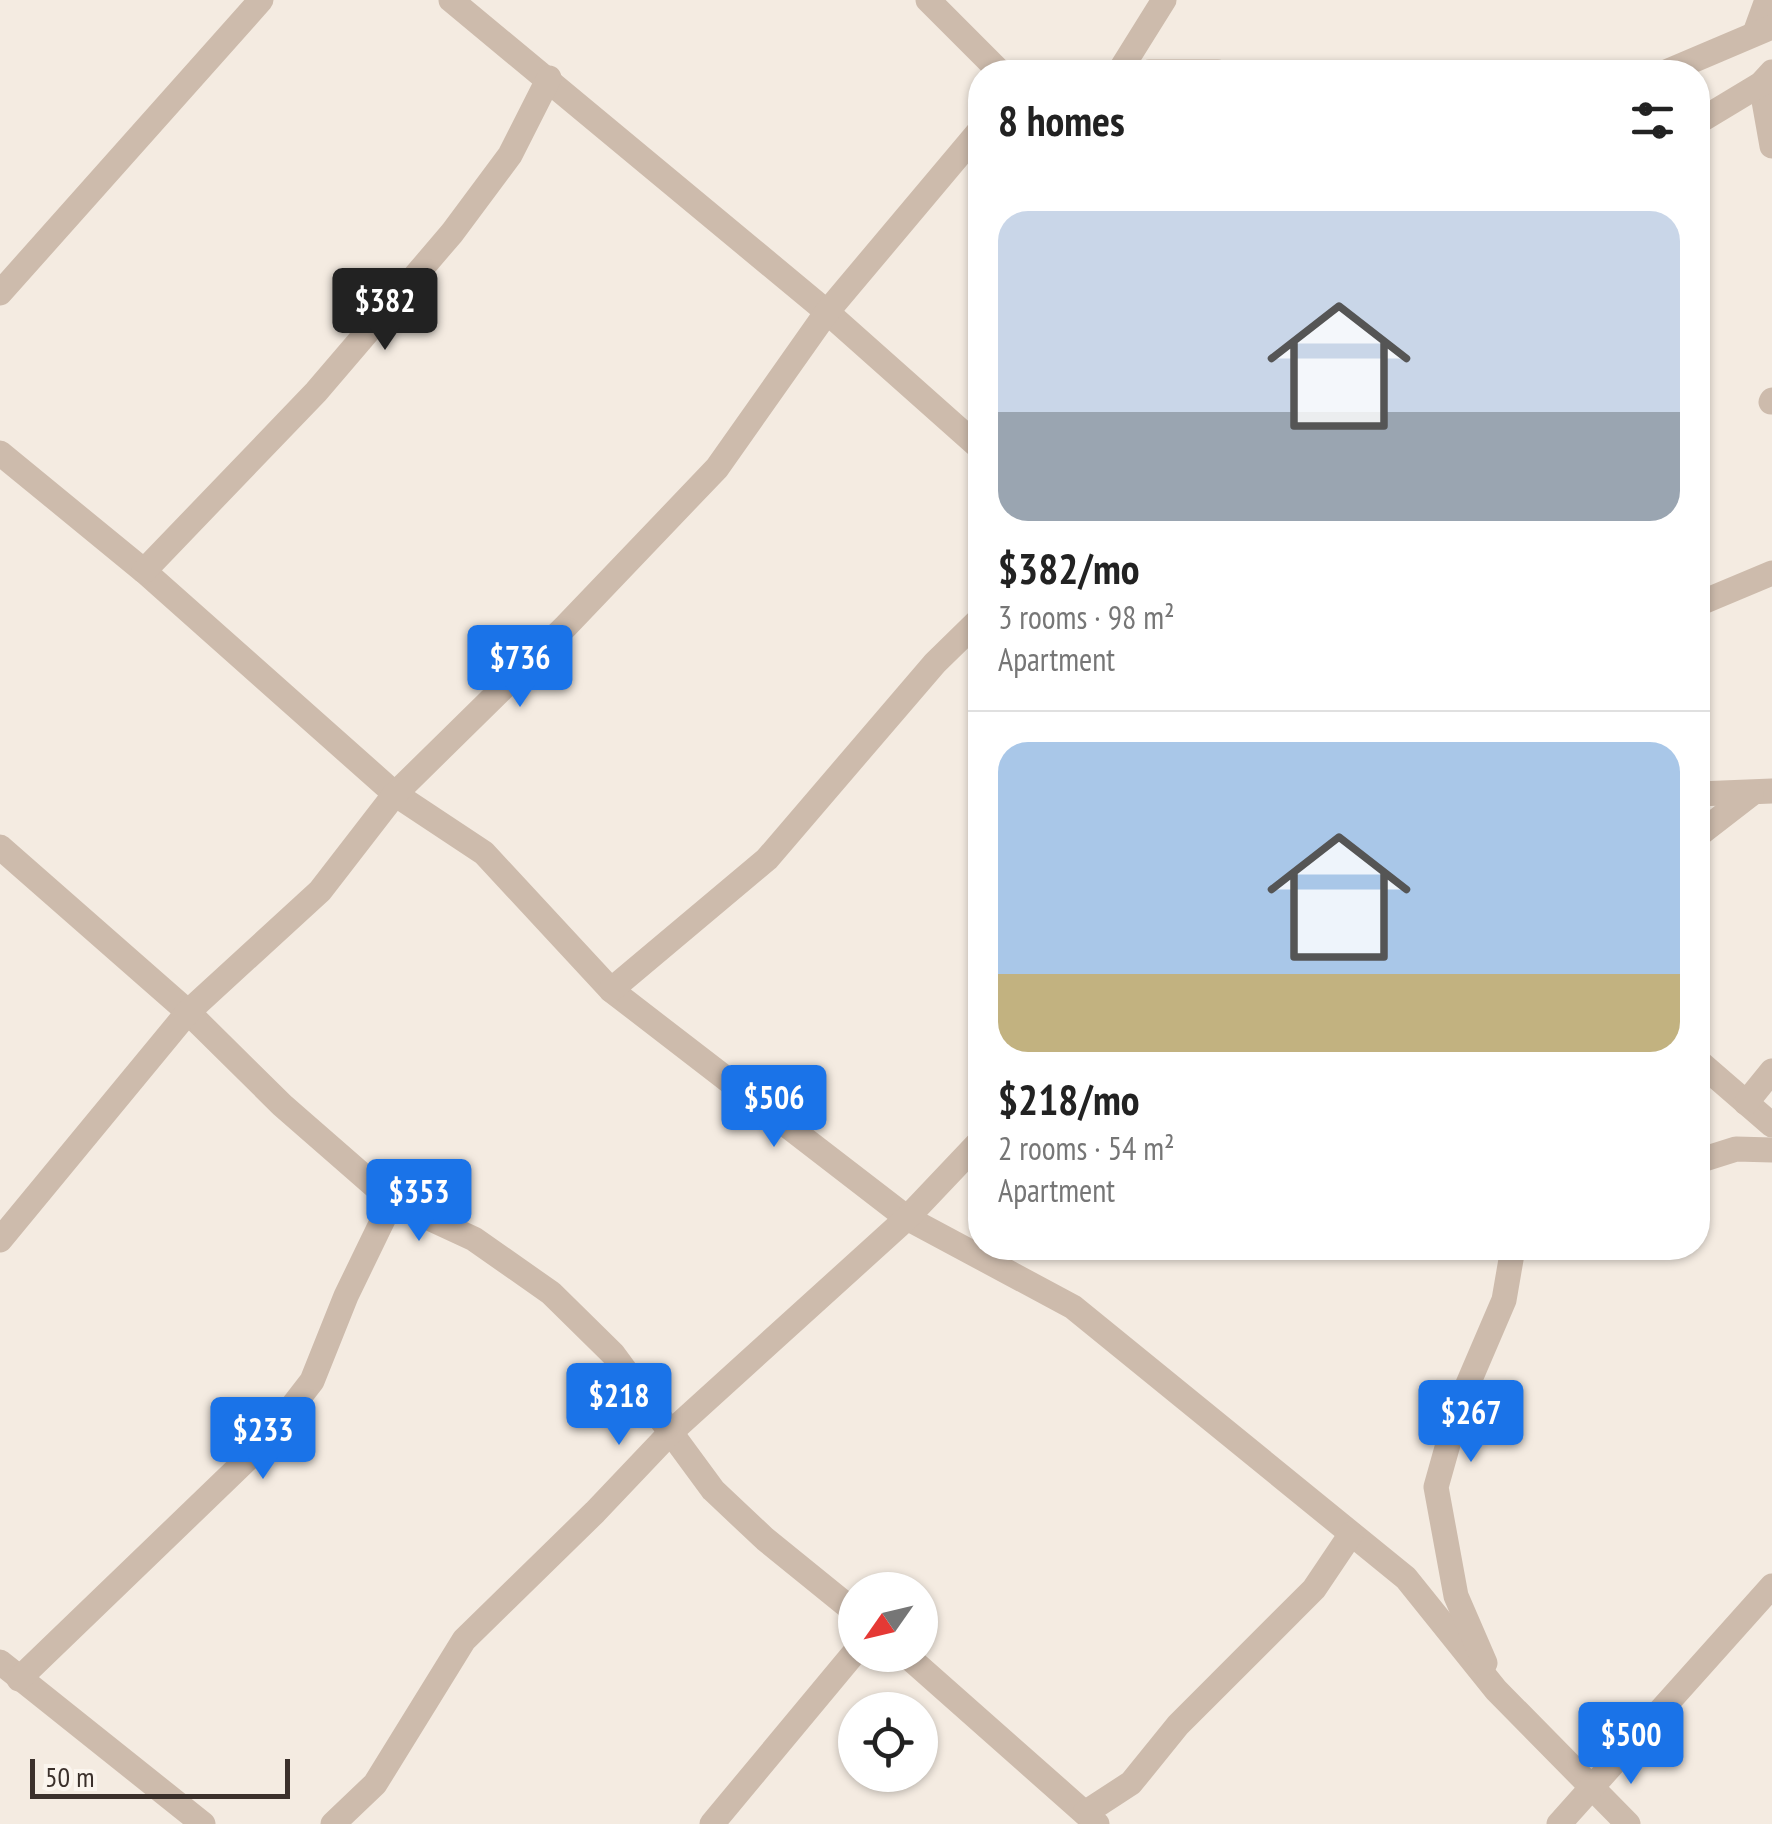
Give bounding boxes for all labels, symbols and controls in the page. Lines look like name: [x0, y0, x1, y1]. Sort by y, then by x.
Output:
text: 8 homes: [998, 93, 1125, 148]
icon: filters: [1625, 93, 1680, 148]
pin: $382: [326, 268, 444, 353]
icon: home: [1249, 276, 1429, 456]
text: $382: [354, 279, 416, 321]
text: $382/mo: [998, 541, 1140, 596]
text: 3 rooms · 98 m²: [998, 596, 1175, 638]
pin: $736: [461, 625, 579, 710]
text: $736: [489, 636, 551, 678]
text: Apartment: [998, 638, 1115, 680]
icon: home: [1249, 807, 1429, 987]
pin: $506: [715, 1065, 833, 1150]
text: $218/mo: [998, 1072, 1140, 1127]
text: $506: [743, 1076, 805, 1118]
text: 2 rooms · 54 m²: [998, 1127, 1175, 1169]
pin: $353: [360, 1159, 478, 1244]
text: Apartment: [998, 1169, 1115, 1211]
text: $353: [388, 1170, 450, 1212]
pin: $218: [560, 1363, 678, 1448]
text: $218: [588, 1374, 650, 1416]
pin: $267: [1412, 1380, 1530, 1465]
text: $267: [1440, 1391, 1502, 1433]
pin: $233: [204, 1397, 322, 1482]
text: $233: [232, 1408, 294, 1450]
north arrow: [838, 1572, 938, 1672]
map controls: [838, 1572, 938, 1792]
button: locate: [838, 1692, 938, 1792]
pin: $500: [1572, 1702, 1690, 1787]
text: $500: [1600, 1713, 1662, 1755]
scale bar: [30, 1754, 290, 1798]
text: 50 m: [45, 1758, 94, 1795]

